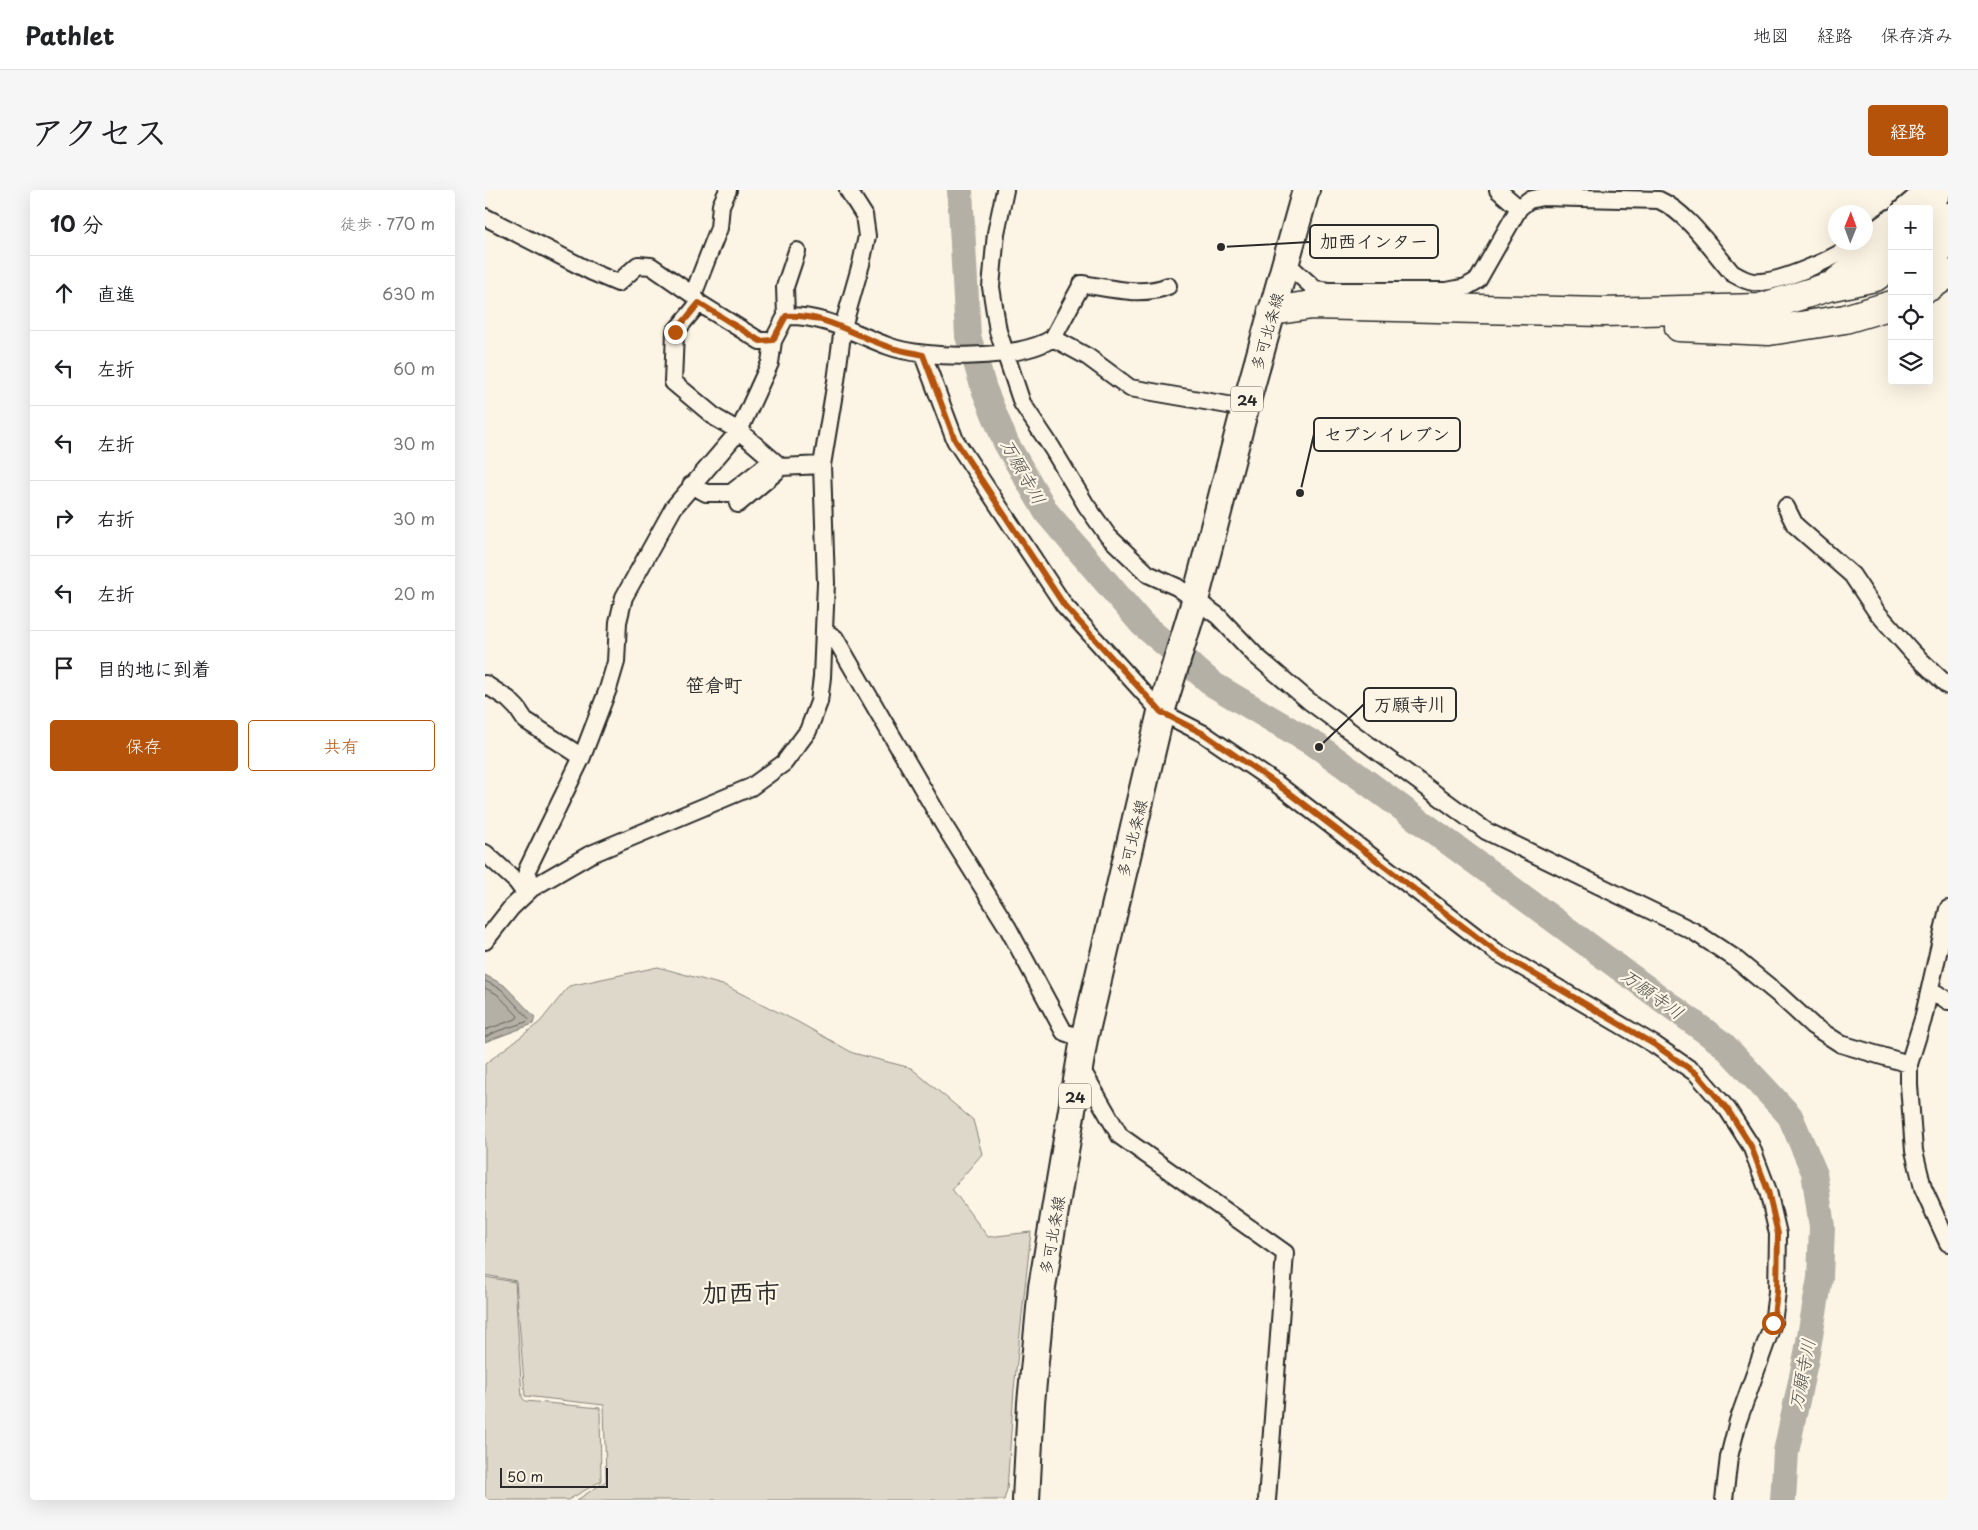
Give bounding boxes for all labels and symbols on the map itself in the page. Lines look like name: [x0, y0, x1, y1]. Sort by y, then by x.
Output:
north arrow: [1828, 205, 1873, 250]
callout: 加西インター: [1310, 225, 1438, 258]
text: 加西インター: [1320, 227, 1428, 254]
street label: 多可北条線: [1243, 289, 1289, 373]
route end: [664, 321, 687, 344]
road number: 24: [1231, 386, 1263, 412]
callout: セブンイレブン: [1314, 418, 1460, 451]
text: セブンイレブン: [1324, 420, 1450, 447]
water label: 万願寺川: [995, 433, 1053, 509]
district label: 笹倉町: [685, 670, 743, 698]
callout: 万願寺川: [1364, 688, 1456, 721]
text: 万願寺川: [1374, 690, 1446, 717]
street label: 多可北条線: [1110, 796, 1152, 880]
water label: 万願寺川: [1616, 961, 1690, 1025]
road number: 24: [1059, 1084, 1091, 1108]
street label: 多可北条線: [1032, 1194, 1070, 1276]
district label: 加西市: [702, 1272, 780, 1311]
route start: [1762, 1312, 1785, 1335]
water label: 万願寺川: [1781, 1336, 1821, 1412]
scale bar: [500, 1465, 607, 1488]

